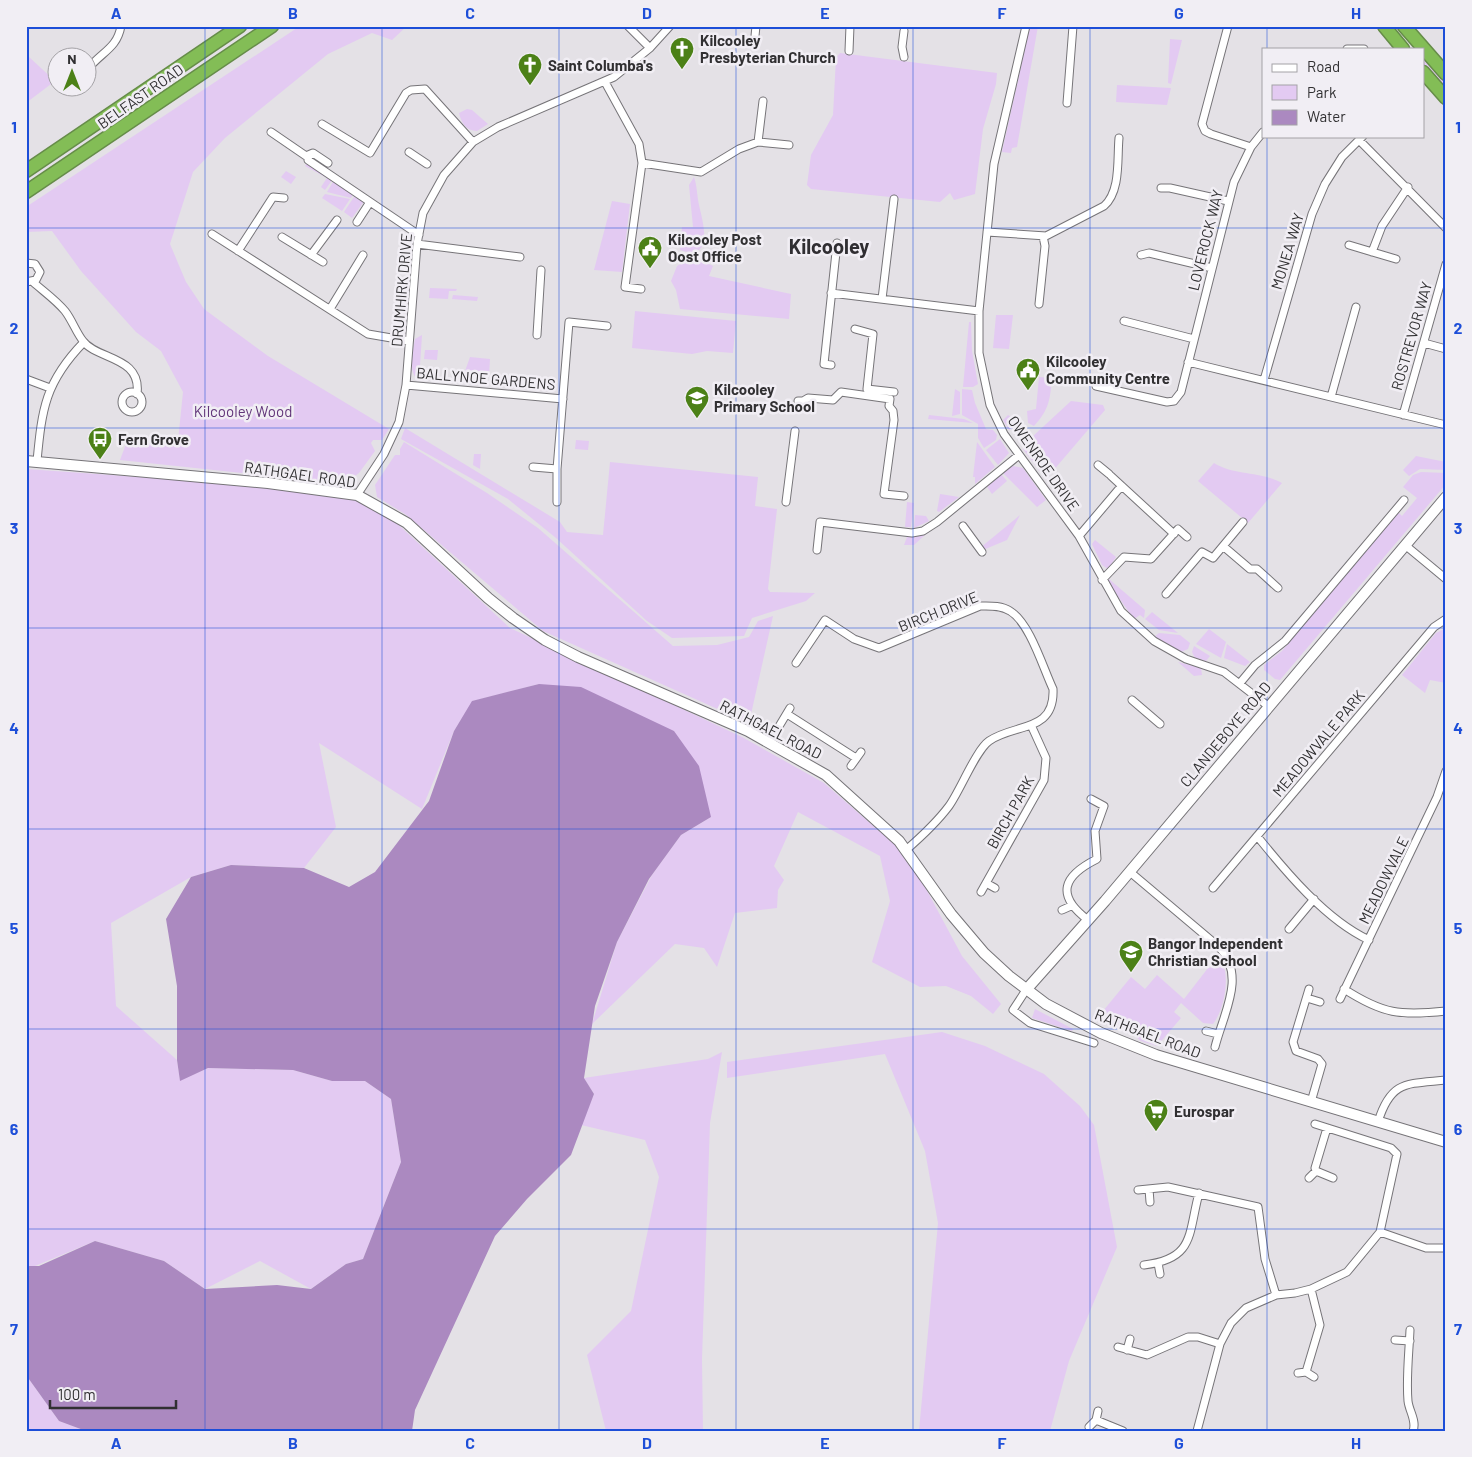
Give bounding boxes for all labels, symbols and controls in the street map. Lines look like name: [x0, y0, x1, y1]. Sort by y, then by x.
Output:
text: A: [111, 3, 122, 22]
text: B: [288, 3, 298, 22]
text: C: [465, 3, 475, 22]
text: D: [642, 3, 652, 22]
text: E: [820, 3, 830, 22]
text: F: [998, 3, 1007, 22]
text: G: [1174, 3, 1184, 22]
text: H: [1351, 3, 1361, 22]
place label: Kilcooley Presbyterian Church: [700, 31, 836, 66]
church icon: Kilcooley Presbyterian Church: [669, 36, 695, 70]
north arrow: [48, 48, 98, 98]
legend: [1262, 48, 1424, 138]
text: N: [67, 50, 77, 67]
church icon: Saint Columba's: [517, 52, 543, 86]
place label: Saint Columba's: [548, 56, 654, 74]
text: Road: [1307, 57, 1340, 75]
street label: BELFAST ROAD: [94, 60, 186, 132]
text: Park: [1307, 83, 1337, 101]
text: Water: [1307, 107, 1346, 125]
text: 1: [11, 117, 17, 136]
text: 1: [1455, 117, 1461, 136]
street label: LOVEROCK WAY: [1184, 188, 1226, 292]
street label: MONEA WAY: [1267, 210, 1307, 292]
place label: Kilcooley Post Oost Office: [668, 230, 762, 265]
street label: DRUMHIRK DRIVE: [387, 232, 415, 348]
district label: Kilcooley: [789, 234, 869, 258]
public building icon: Kilcooley Post Oost Office: [637, 235, 663, 269]
street label: ROSTREVOR WAY: [1387, 280, 1435, 392]
text: 2: [10, 318, 19, 337]
text: 2: [1454, 318, 1463, 337]
place label: Kilcooley Community Centre: [1046, 352, 1170, 387]
public building icon: Kilcooley Community Centre: [1015, 357, 1041, 391]
street label: BALLYNOE GARDENS: [416, 363, 556, 393]
place label: Kilcooley Primary School: [714, 380, 815, 415]
school or university icon: Kilcooley Primary School: [684, 385, 710, 419]
park label: Kilcooley Wood: [194, 402, 292, 420]
street label: OWENROE DRIVE: [1004, 412, 1084, 514]
bus stop icon: Fern Grove: [87, 426, 113, 460]
place label: Fern Grove: [118, 430, 189, 448]
street label: RATHGAEL ROAD: [243, 457, 357, 491]
text: 3: [10, 518, 18, 537]
text: 3: [1454, 518, 1462, 537]
street label: BIRCH DRIVE: [895, 587, 981, 635]
street label: CLANDEBOYE ROAD: [1176, 678, 1274, 790]
street label: MEADOWVALE PARK: [1268, 686, 1368, 800]
street label: RATHGAEL ROAD: [717, 696, 825, 762]
text: 4: [9, 718, 19, 737]
text: 4: [1453, 718, 1463, 737]
street label: BIRCH PARK: [983, 772, 1037, 852]
street label: MEADOWVALE: [1354, 834, 1412, 926]
text: 5: [10, 918, 19, 937]
text: 5: [1454, 918, 1463, 937]
place label: Bangor Independent Christian School: [1148, 934, 1283, 969]
school or university icon: Bangor Independent Christian School: [1118, 939, 1144, 973]
street label: RATHGAEL ROAD: [1093, 1005, 1203, 1061]
supermarket icon: Eurospar: [1143, 1098, 1169, 1132]
place label: Eurospar: [1174, 1102, 1235, 1120]
text: 6: [10, 1119, 19, 1138]
text: 6: [1454, 1119, 1463, 1138]
text: 7: [10, 1319, 18, 1338]
text: 7: [1454, 1319, 1462, 1338]
scale bar: [50, 1377, 176, 1409]
text: 100 m: [58, 1385, 96, 1403]
text: A: [111, 1433, 122, 1452]
text: B: [288, 1433, 298, 1452]
text: C: [465, 1433, 475, 1452]
text: D: [642, 1433, 652, 1452]
text: E: [820, 1433, 830, 1452]
text: F: [998, 1433, 1007, 1452]
text: G: [1174, 1433, 1184, 1452]
text: H: [1351, 1433, 1361, 1452]

